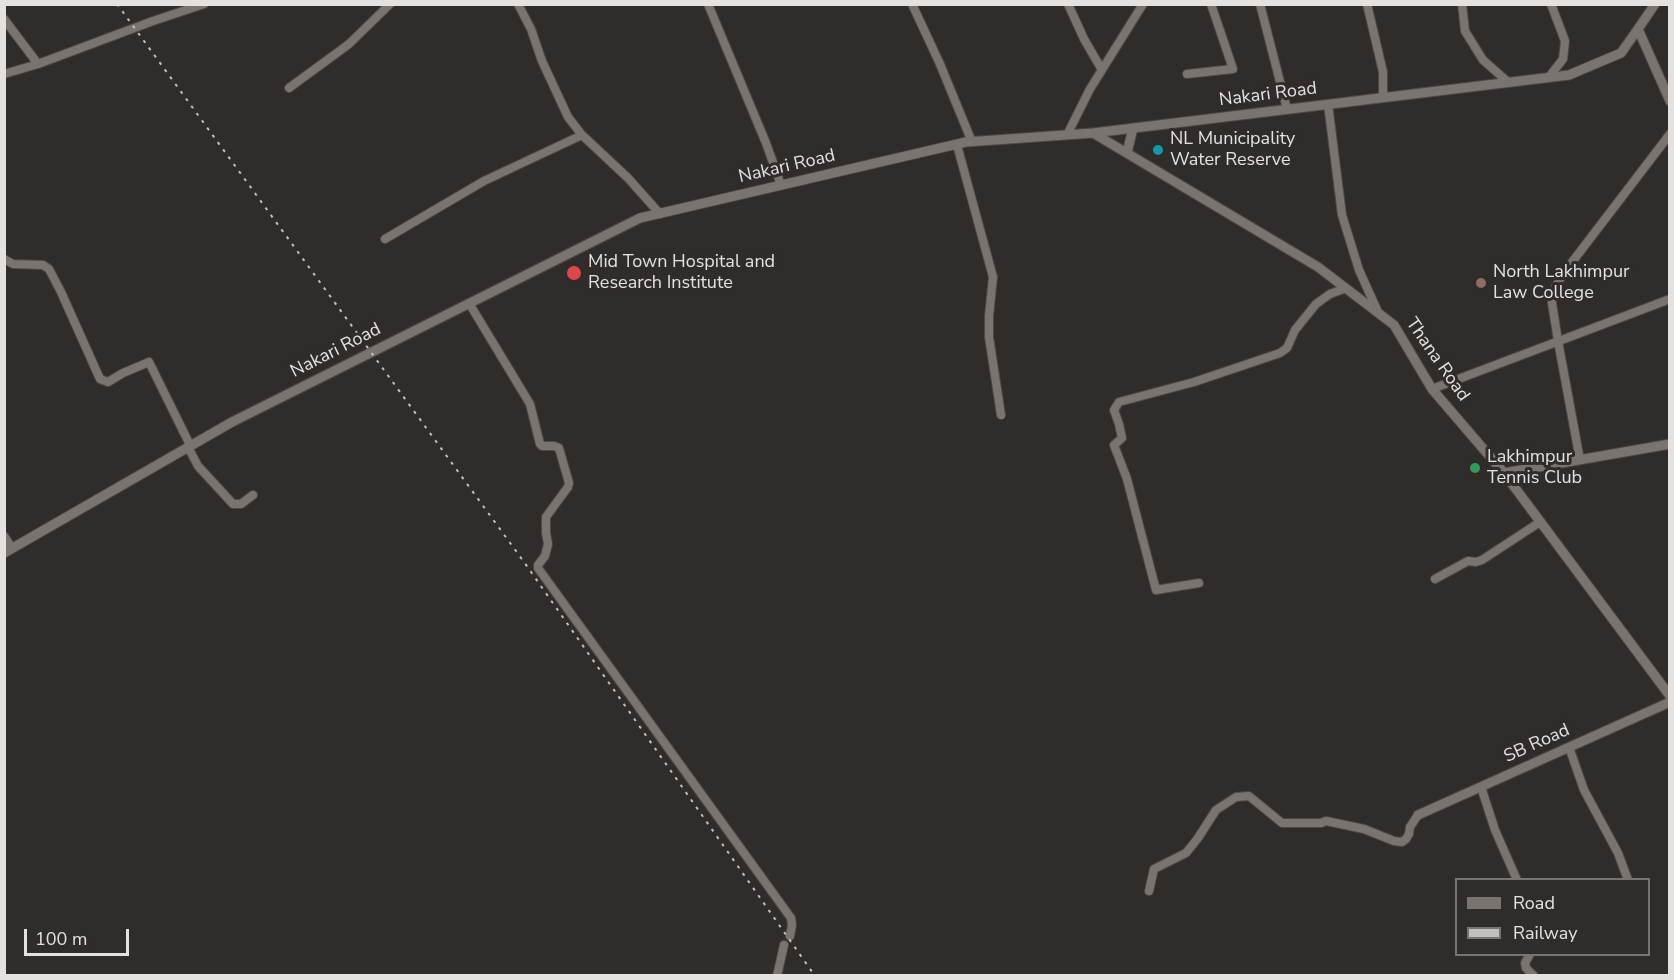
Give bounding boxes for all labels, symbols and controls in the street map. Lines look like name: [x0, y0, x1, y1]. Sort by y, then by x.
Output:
street label: Nakari Road: [1218, 78, 1318, 112]
place label: NL Municipality Water Reserve: [1170, 129, 1295, 172]
marker: NL Municipality Water Reserve: [1151, 143, 1165, 157]
street label: Nakari Road: [737, 145, 837, 189]
place label: Mid Town Hospital and Research Institute: [588, 252, 775, 294]
place label: North Lakhimpur Law College: [1493, 262, 1630, 304]
marker: Mid Town Hospital and Research Institute: [565, 264, 583, 282]
marker: North Lakhimpur Law College: [1474, 276, 1488, 290]
street label: Thana Road: [1400, 314, 1474, 406]
street label: Nakari Road: [287, 319, 385, 383]
place label: Lakhimpur Tennis Club: [1487, 447, 1582, 490]
marker: Lakhimpur Tennis Club: [1468, 461, 1482, 475]
street label: SB Road: [1501, 720, 1573, 768]
legend: [1455, 878, 1650, 956]
text: Road: [1513, 891, 1555, 915]
scale bar: [27, 917, 132, 955]
text: Railway: [1513, 921, 1578, 945]
text: 100 m: [35, 927, 87, 951]

